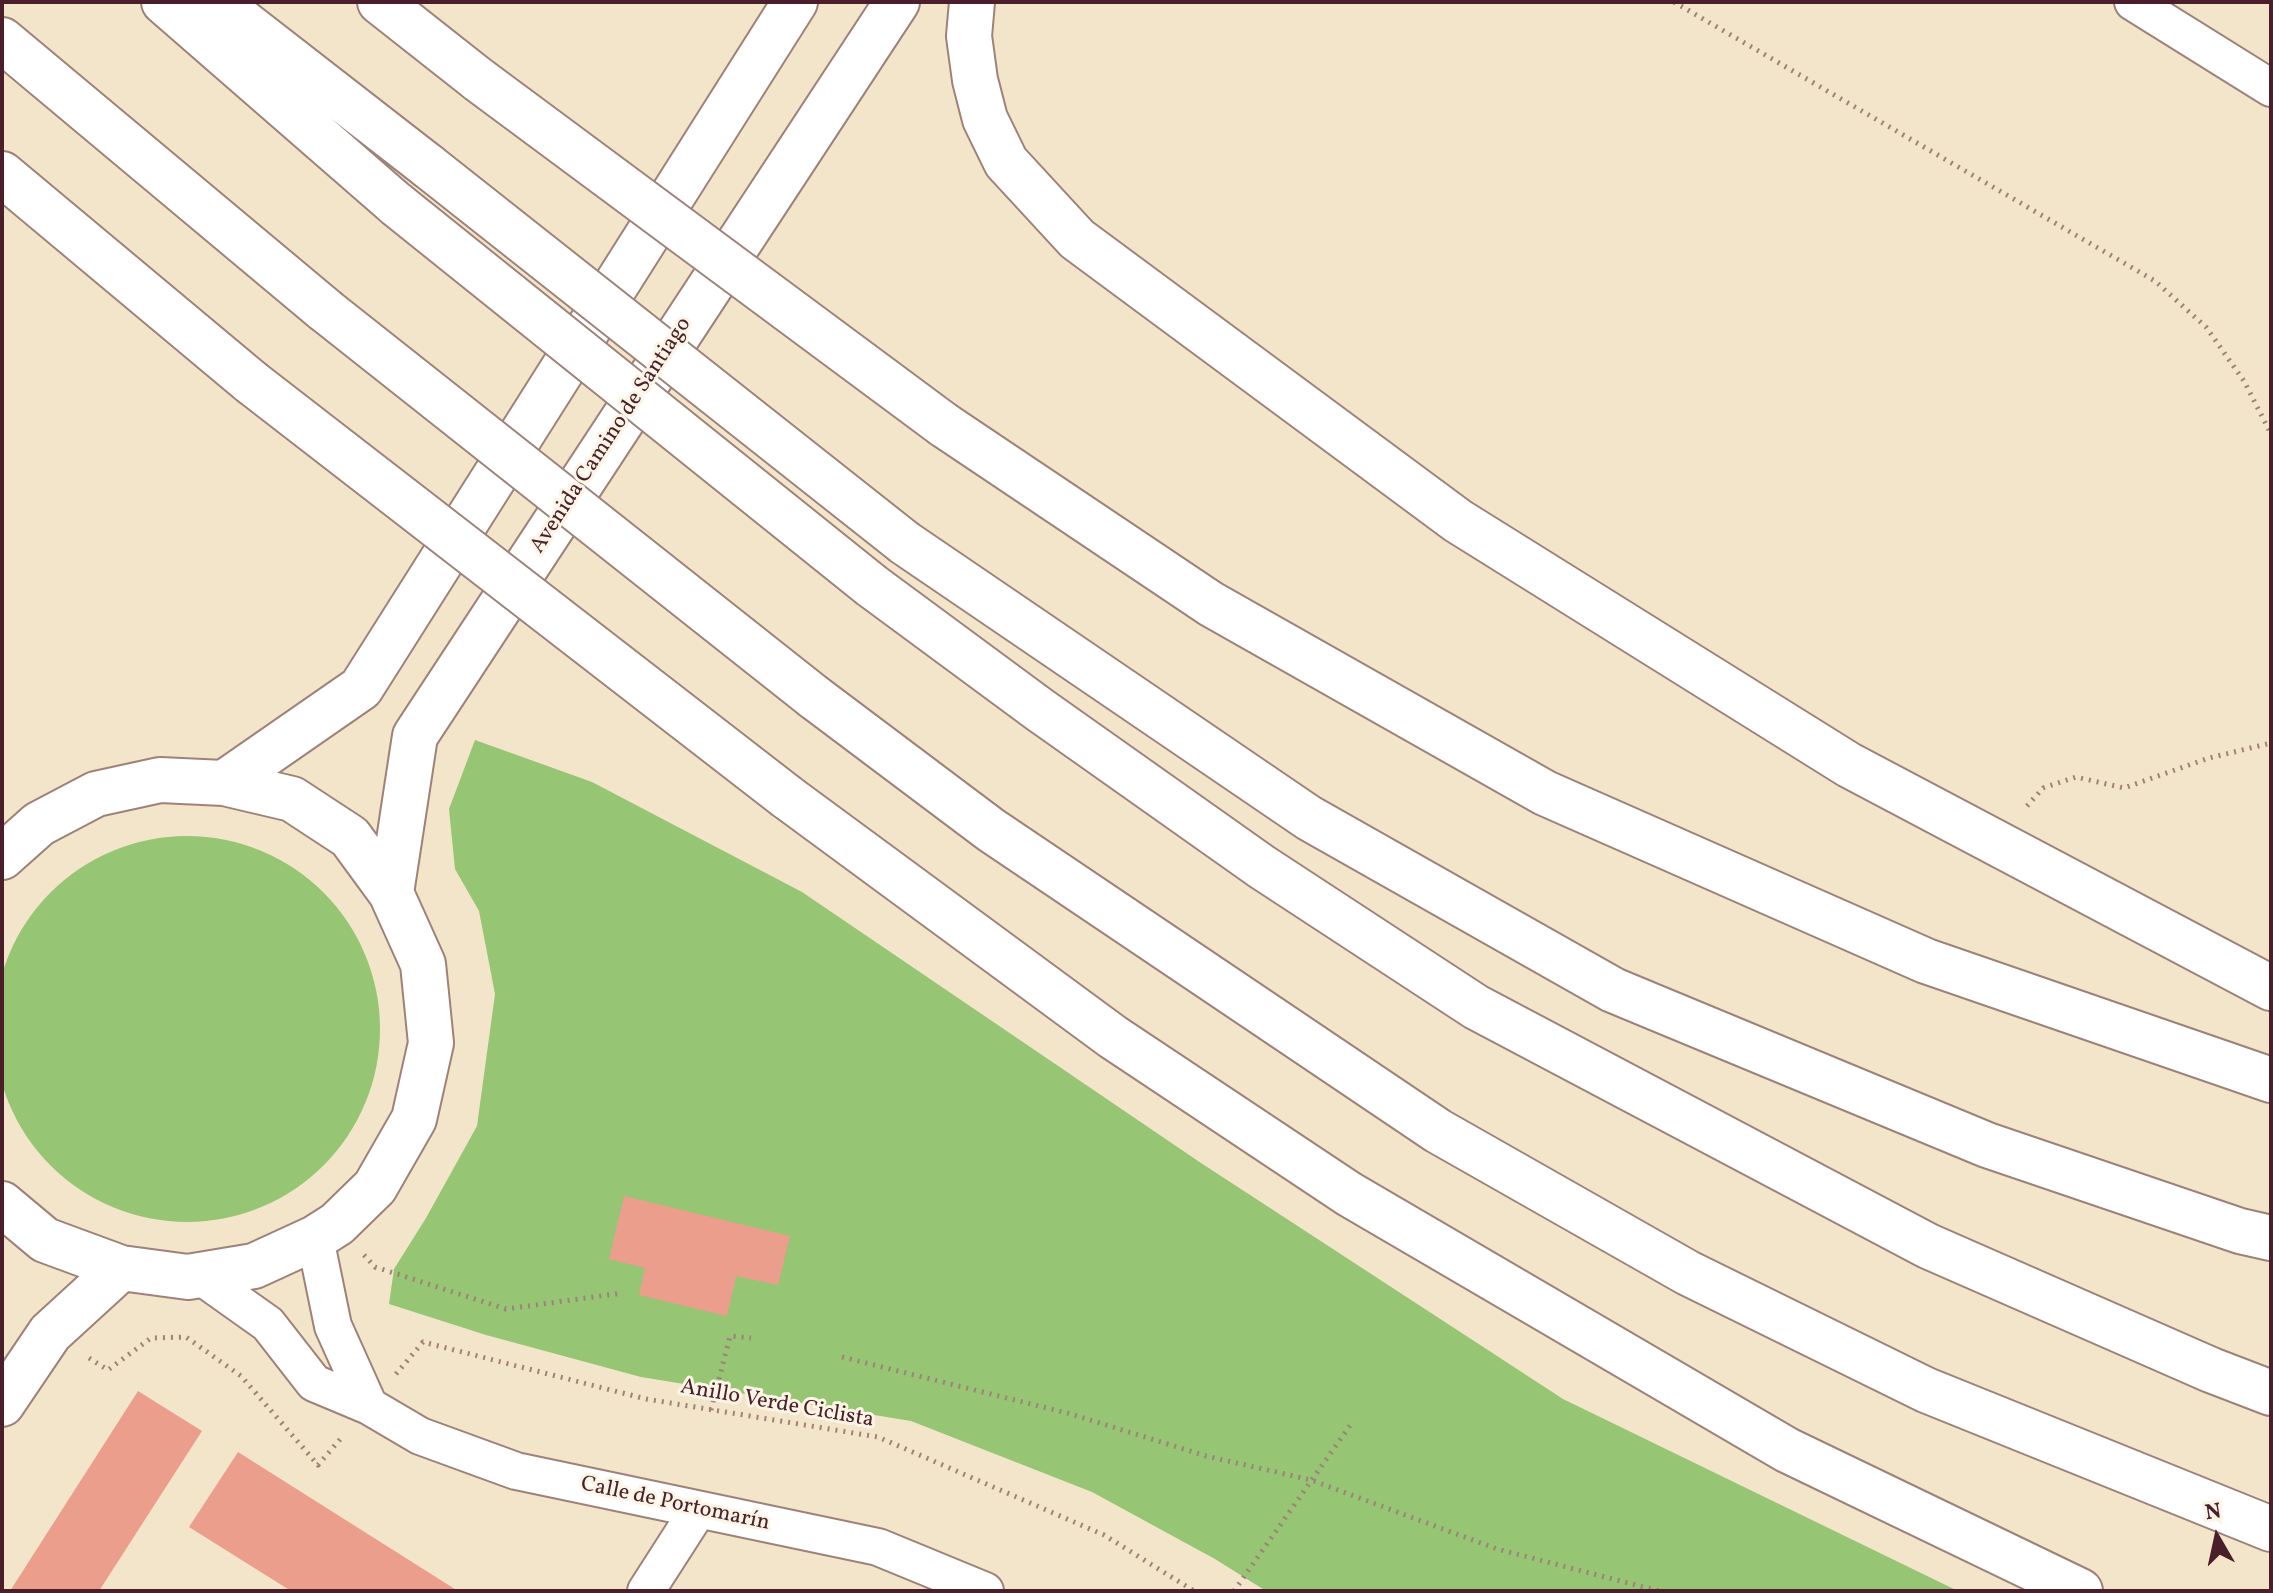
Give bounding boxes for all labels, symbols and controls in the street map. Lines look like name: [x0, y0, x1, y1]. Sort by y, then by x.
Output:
street label: Avenida Camino de Santiago: [526, 313, 698, 559]
street label: Anillo Verde Ciclista: [678, 1375, 876, 1435]
street label: Calle de Portomarín: [578, 1472, 772, 1538]
text: N: [2203, 1496, 2223, 1529]
north arrow: [2177, 1497, 2257, 1577]

